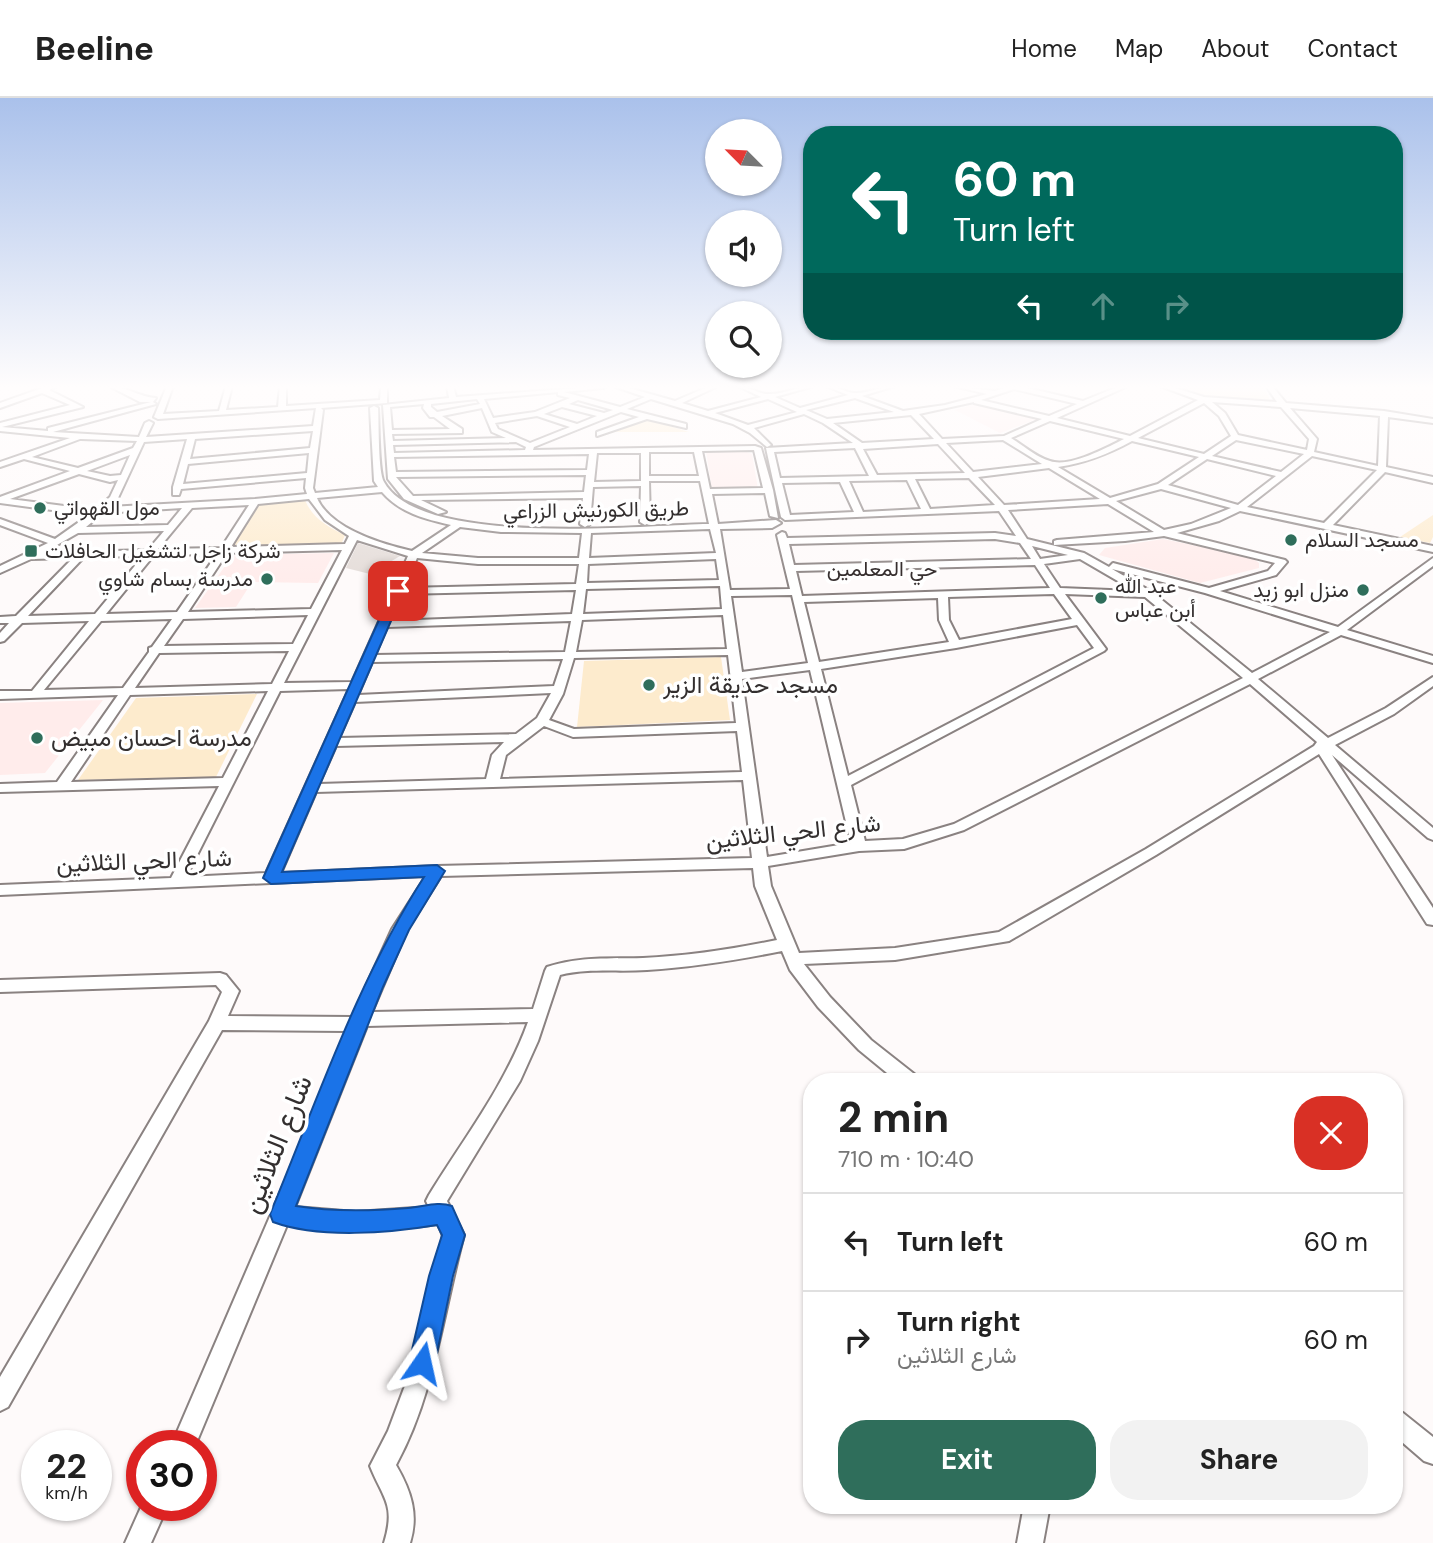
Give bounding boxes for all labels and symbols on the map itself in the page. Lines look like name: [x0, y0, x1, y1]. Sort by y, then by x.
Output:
north arrow: [705, 119, 782, 196]
place label: مول القهواتي: [54, 494, 160, 525]
street label: طريق الكورنيش الزراعي: [503, 494, 689, 529]
marker: مول القهواتي: [32, 500, 48, 516]
place label: مسجد السلام: [1305, 526, 1419, 554]
marker: مسجد السلام: [1283, 532, 1299, 548]
place label: شركة زاجل لتشغيل الحافلات: [45, 537, 281, 565]
marker: شركة زاجل لتشغيل الحافلات: [23, 543, 39, 559]
district label: حي المعلمين: [827, 555, 937, 586]
pin: [368, 561, 428, 621]
place label: مدرسة بسام شاوي: [98, 565, 253, 596]
marker: مدرسة بسام شاوي: [259, 571, 275, 587]
place label: عبد الله أبن عباس: [1115, 572, 1195, 624]
place label: منزل ابو زيد: [1253, 576, 1349, 604]
marker: منزل ابو زيد: [1355, 582, 1371, 598]
marker: عبد الله أبن عباس: [1093, 590, 1109, 606]
place label: مسجد حديقة الزير: [662, 669, 838, 700]
marker: مسجد حديقة الزير: [641, 677, 657, 693]
place label: مدرسة احسان مبيض: [51, 722, 252, 753]
marker: مدرسة احسان مبيض: [29, 730, 45, 746]
street label: شارع الحي الثلاثين: [704, 807, 882, 860]
street label: شارع الحي الثلاثين: [56, 842, 232, 883]
street label: شارع الثلاثين: [232, 1070, 321, 1219]
position arrow: [385, 1326, 459, 1400]
speed limit sign: 30: [126, 1430, 217, 1521]

